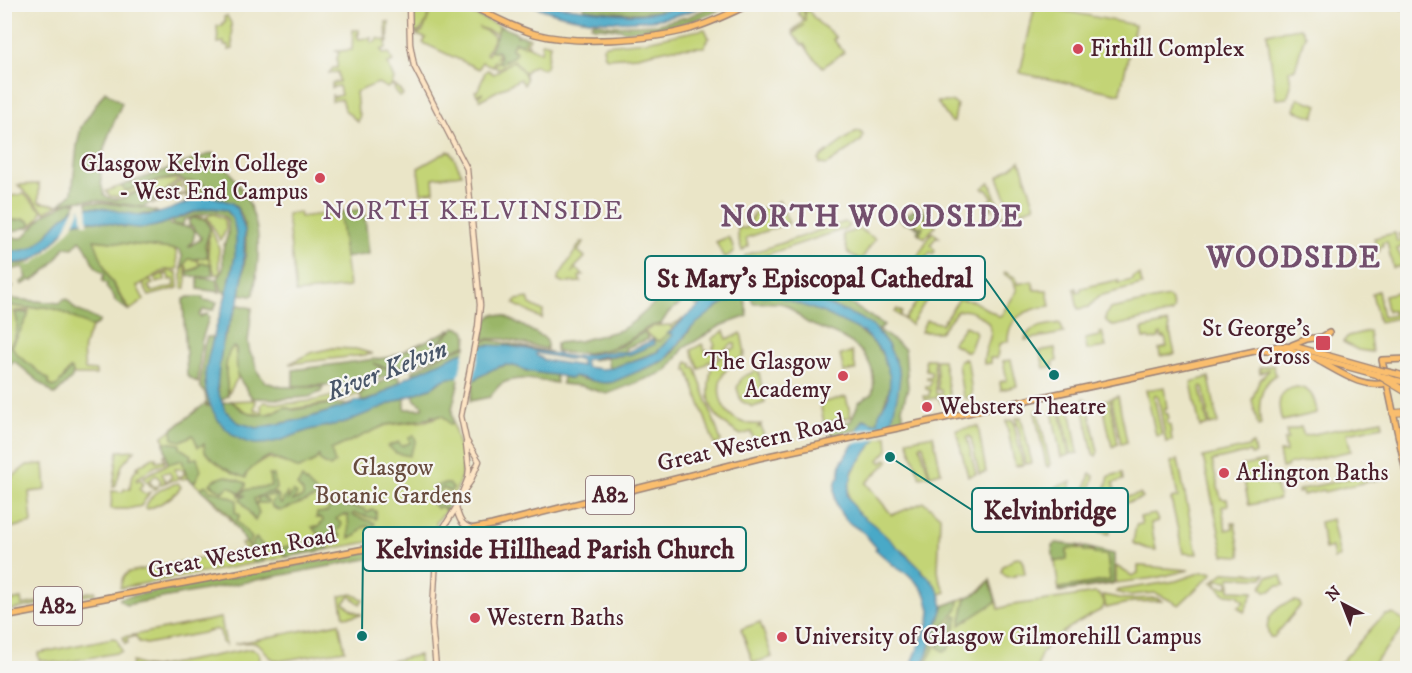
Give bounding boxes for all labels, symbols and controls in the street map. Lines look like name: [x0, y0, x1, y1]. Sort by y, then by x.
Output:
place label: Firhill Complex: [1090, 34, 1245, 64]
marker: Firhill Complex: [1071, 42, 1085, 56]
place label: Glasgow Kelvin College - West End Campus: [81, 149, 308, 207]
marker: Glasgow Kelvin College - West End Campus: [313, 171, 327, 185]
district label: NORTH KELVINSIDE: [322, 194, 624, 228]
district label: NORTH WOODSIDE: [720, 199, 1024, 236]
district label: WOODSIDE: [1206, 240, 1381, 277]
callout: St Mary's Episcopal Cathedral: [645, 256, 985, 300]
text: St Mary's Episcopal Cathedral: [657, 263, 974, 296]
place label: St George's Cross: [1202, 314, 1310, 372]
water label: River Kelvin: [321, 333, 452, 410]
marker: St George's Cross: [1314, 334, 1332, 352]
place label: The Glasgow Academy: [704, 347, 832, 405]
marker: The Glasgow Academy: [836, 369, 850, 383]
place label: Websters Theatre: [938, 392, 1106, 422]
marker: Websters Theatre: [920, 400, 934, 414]
street label: Great Western Road: [654, 407, 848, 479]
park label: Glasgow Botanic Gardens: [314, 453, 472, 511]
place label: Arlington Baths: [1236, 458, 1388, 488]
marker: Arlington Baths: [1217, 466, 1231, 480]
road number: A82: [586, 476, 634, 514]
callout: Kelvinbridge: [972, 488, 1128, 532]
text: Kelvinbridge: [984, 495, 1117, 528]
street label: Great Western Road: [145, 520, 339, 586]
callout: Kelvinside Hillhead Parish Church: [363, 527, 746, 571]
text: Kelvinside Hillhead Parish Church: [375, 534, 735, 567]
north arrow: [1313, 574, 1373, 634]
text: N: [1322, 582, 1345, 605]
road number: A82: [34, 587, 82, 625]
place label: Western Baths: [486, 603, 624, 633]
marker: Western Baths: [468, 611, 482, 625]
place label: University of Glasgow Gilmorehill Campus: [794, 622, 1202, 652]
marker: University of Glasgow Gilmorehill Campus: [775, 630, 789, 644]

